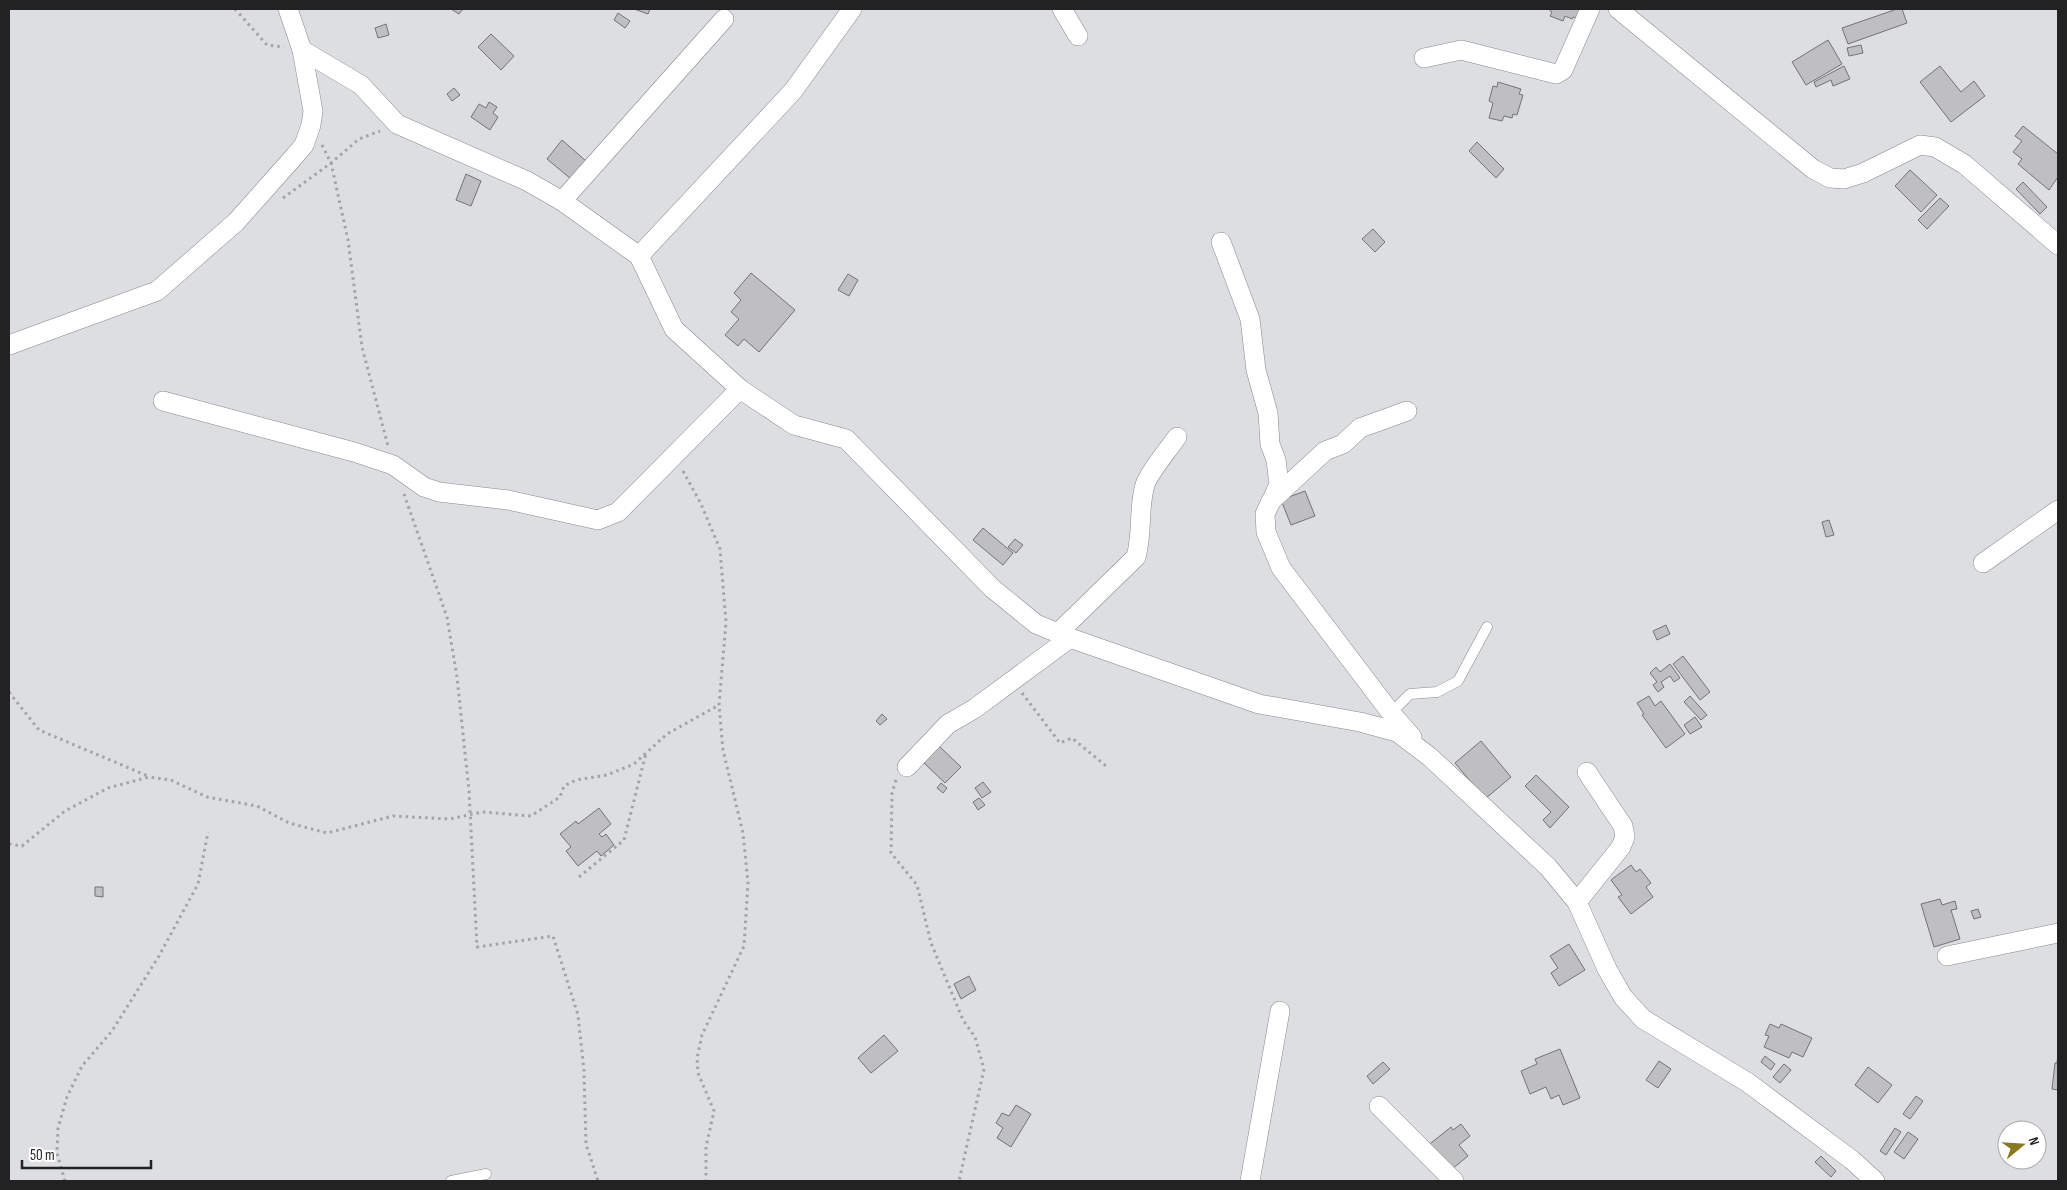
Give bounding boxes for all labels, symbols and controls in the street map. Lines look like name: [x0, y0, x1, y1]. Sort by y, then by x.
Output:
north arrow: [1997, 1120, 2047, 1170]
text: N: [2025, 1135, 2043, 1147]
scale bar: [22, 1138, 151, 1170]
text: 50 m: [30, 1146, 55, 1165]

